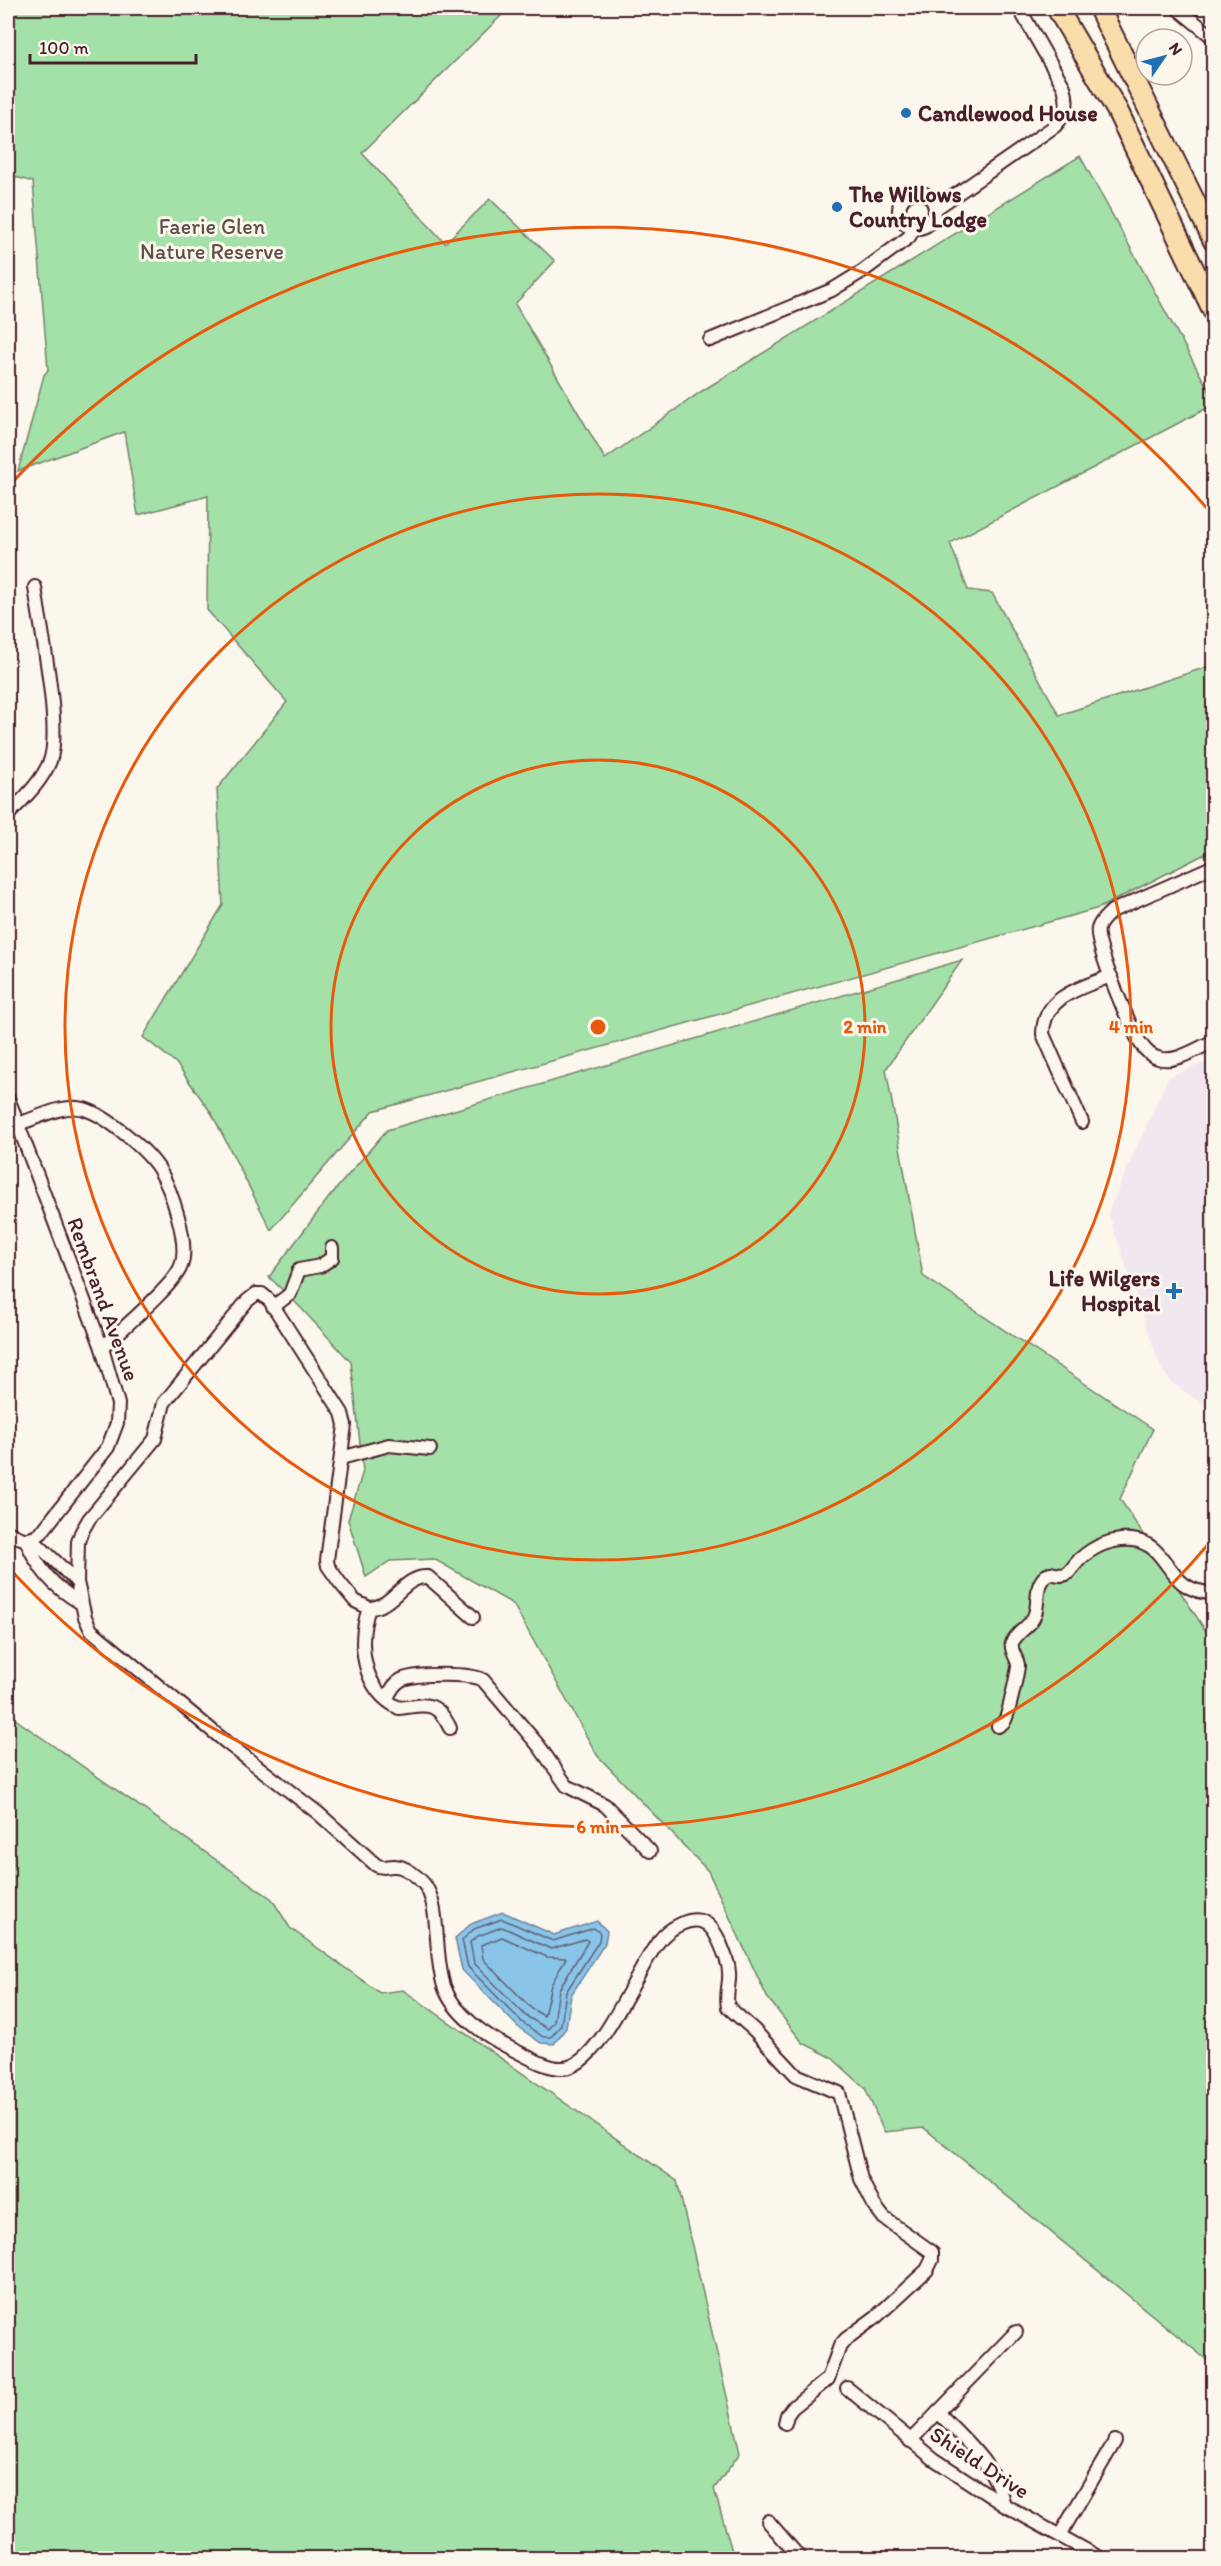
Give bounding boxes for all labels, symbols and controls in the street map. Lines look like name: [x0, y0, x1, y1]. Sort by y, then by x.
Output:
scale bar: [30, 27, 196, 65]
north arrow: [1134, 27, 1194, 87]
text: 100 m: [39, 37, 89, 59]
text: N: [1165, 39, 1187, 59]
place label: Candlewood House: [918, 100, 1098, 127]
marker: Candlewood House: [899, 106, 913, 120]
place label: The Willows Country Lodge: [848, 181, 987, 233]
marker: The Willows Country Lodge: [830, 200, 844, 214]
park label: Faerie Glen Nature Reserve: [140, 213, 284, 265]
text: 2 min: [844, 1016, 887, 1038]
text: 4 min: [1109, 1016, 1154, 1038]
centre of rings: [588, 1017, 608, 1037]
street label: Rembrand Avenue: [61, 1214, 146, 1385]
place label: Life Wilgers Hospital: [1049, 1265, 1161, 1317]
marker: Life Wilgers Hospital: [1165, 1282, 1183, 1300]
text: 6 min: [577, 1816, 620, 1838]
street label: Shield Drive: [925, 2420, 1034, 2505]

